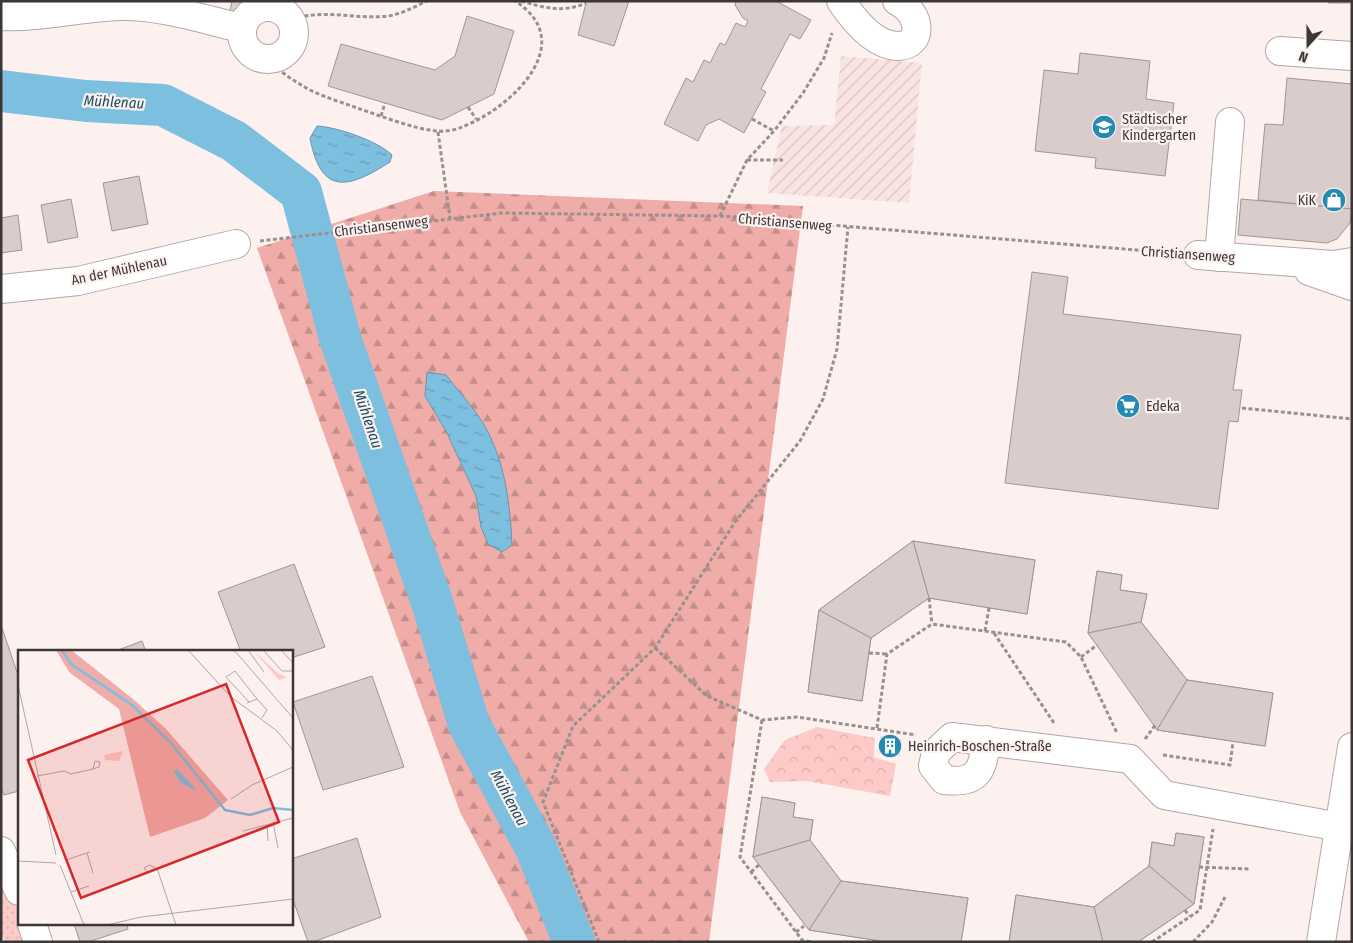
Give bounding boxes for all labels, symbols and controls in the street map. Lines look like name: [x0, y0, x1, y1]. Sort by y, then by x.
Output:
north arrow: [1283, 20, 1333, 70]
text: N: [1297, 47, 1310, 66]
water label: Mühlenau: [83, 91, 145, 113]
place label: Städtischer Kindergarten: [1122, 111, 1196, 144]
school or university icon: Städtischer Kindergarten: [1091, 114, 1117, 140]
shop icon: KiK: [1321, 187, 1347, 213]
place label: KiK: [1298, 192, 1317, 209]
street label: Christiansenweg: [737, 210, 833, 235]
street label: Christiansenweg: [333, 212, 429, 241]
street label: Christiansenweg: [1140, 243, 1236, 266]
street label: An der Mühlenau: [70, 252, 169, 289]
water label: Mühlenau: [350, 387, 386, 451]
supermarket icon: Edeka: [1115, 393, 1141, 419]
place label: Edeka: [1146, 398, 1180, 415]
inset map: [18, 650, 292, 926]
building icon: Heinrich-Boschen-Straße: [877, 733, 903, 759]
place label: Heinrich-Boschen-Straße: [908, 738, 1052, 755]
water label: Mühlenau: [487, 767, 531, 829]

